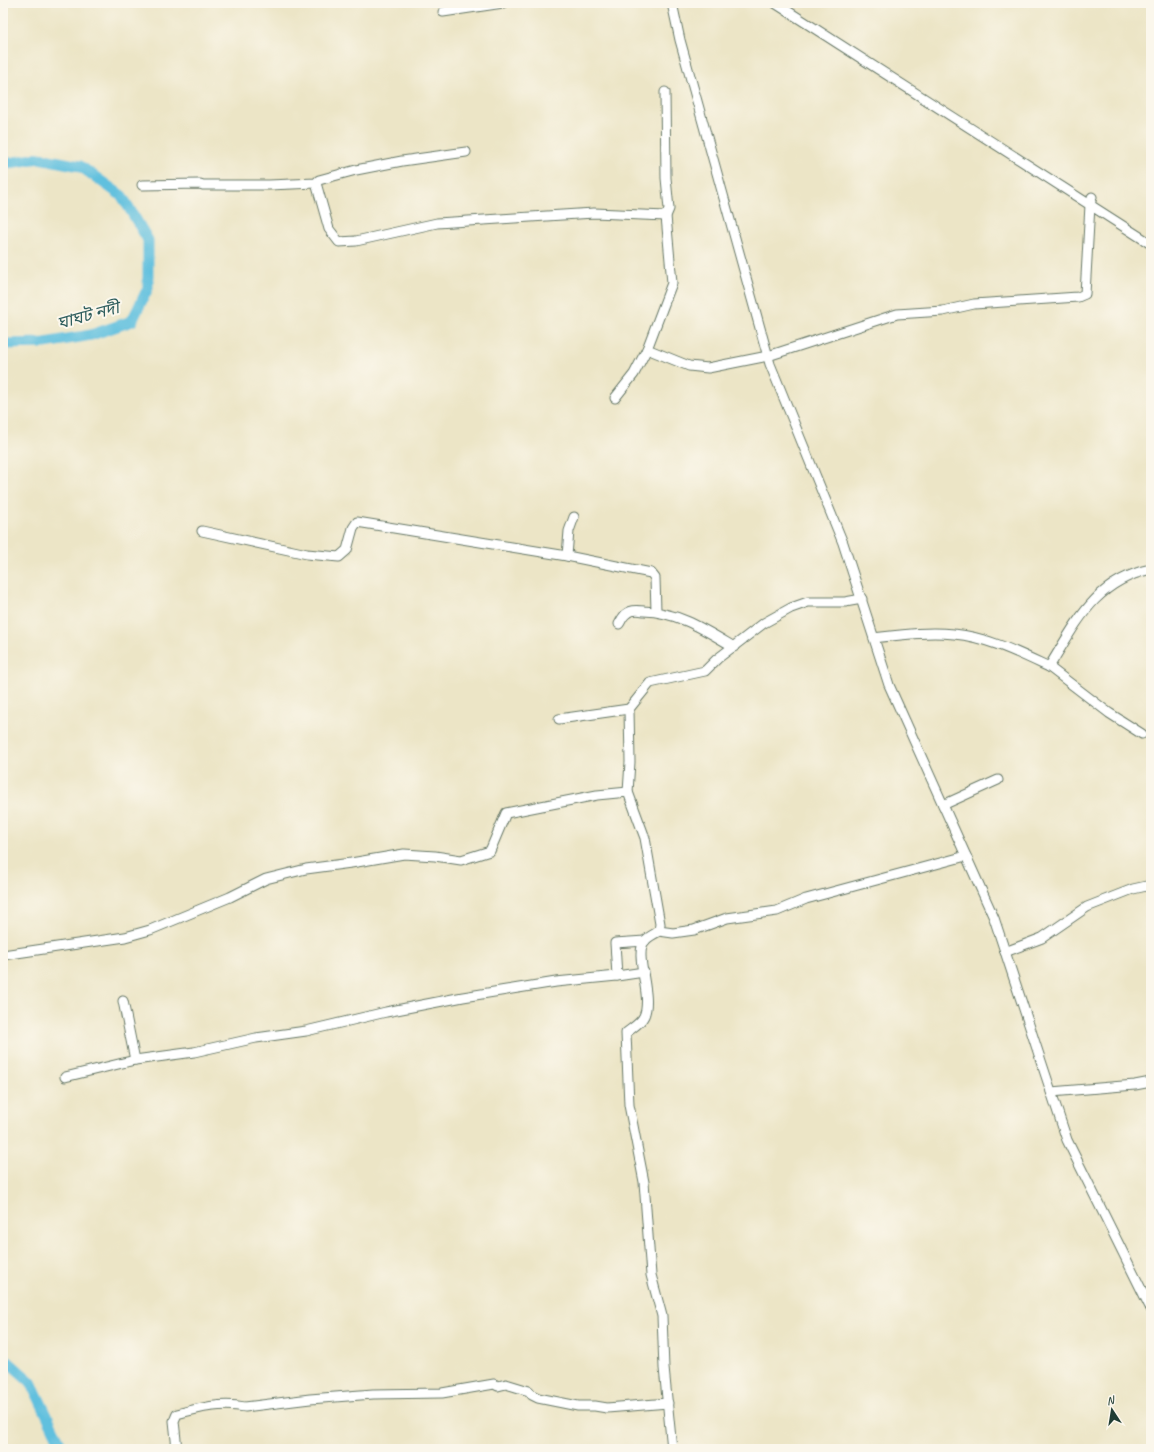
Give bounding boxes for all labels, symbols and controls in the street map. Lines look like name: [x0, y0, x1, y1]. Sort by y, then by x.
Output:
water label: ঘাঘট নদী: [55, 296, 125, 334]
north arrow: [1092, 1390, 1132, 1430]
text: N: [1105, 1392, 1117, 1408]

